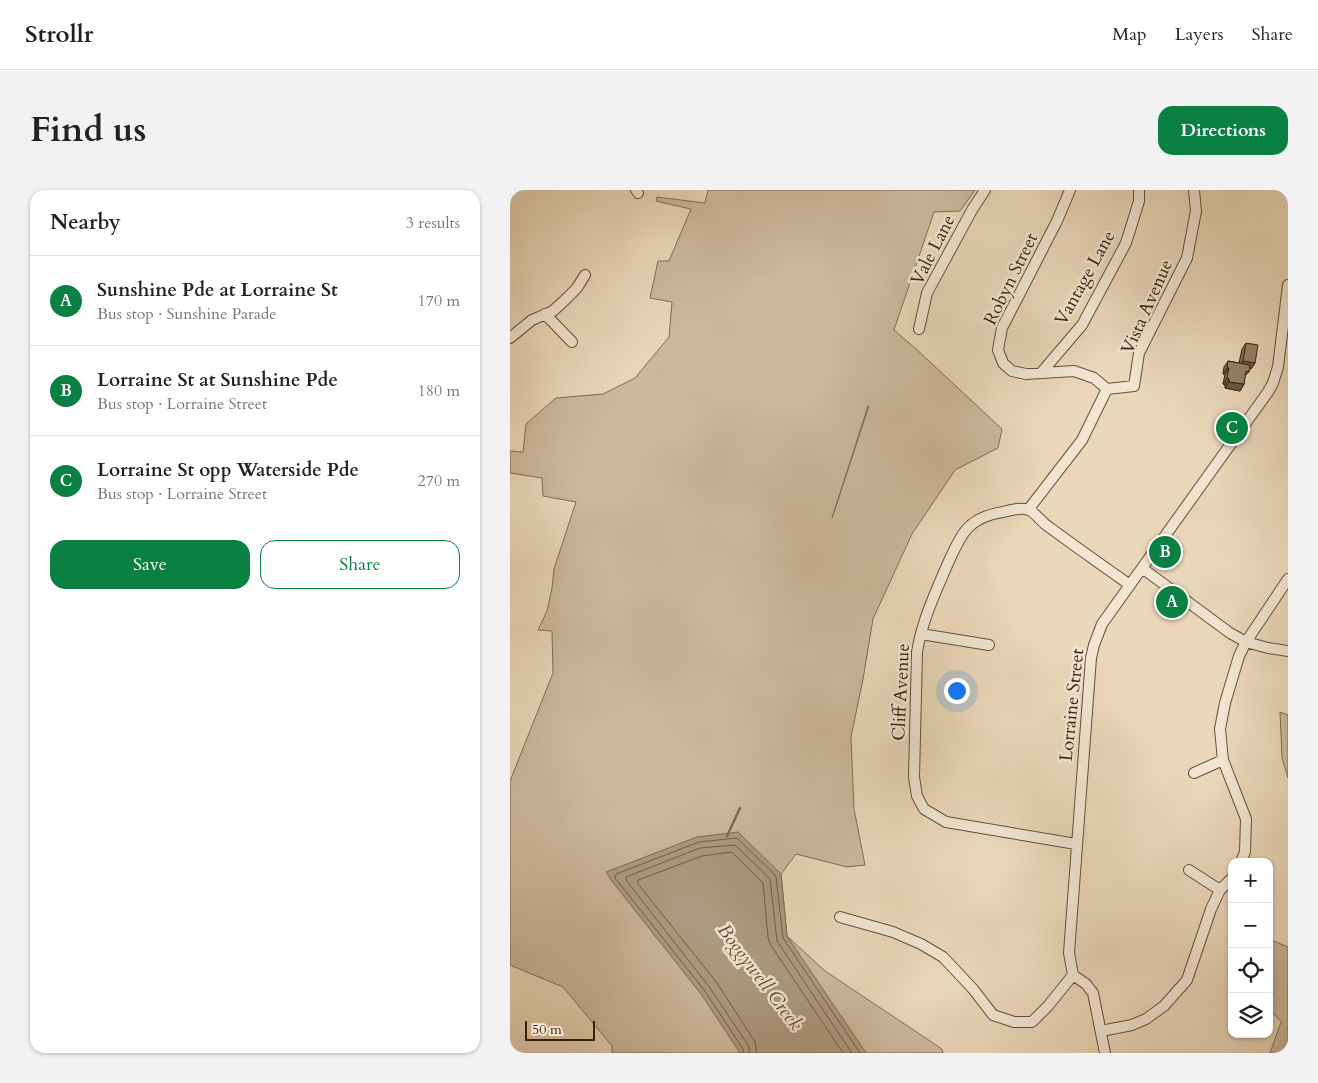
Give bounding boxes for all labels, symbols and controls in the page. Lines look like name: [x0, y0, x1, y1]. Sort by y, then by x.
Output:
text: Strollr: [25, 18, 93, 51]
text: Map: [1112, 22, 1147, 47]
text: Layers: [1175, 22, 1224, 47]
text: Share: [1252, 22, 1293, 47]
text: Find us: [30, 106, 146, 154]
button: Directions: [1158, 106, 1288, 155]
text: Nearby: [50, 208, 121, 237]
street label: Vale Lane: [905, 211, 961, 289]
text: 3 results: [406, 212, 460, 234]
street label: Vantage Lane: [1049, 226, 1121, 330]
street label: Robyn Street: [978, 228, 1044, 329]
street label: Vista Avenue: [1115, 256, 1179, 358]
text: Sunshine Pde at Lorraine St: [97, 277, 338, 303]
text: A: [60, 290, 72, 312]
text: 170 m: [418, 290, 460, 312]
text: Bus stop · Sunshine Parade: [97, 303, 277, 325]
text: Lorraine St at Sunshine Pde: [97, 367, 338, 393]
text: B: [60, 380, 72, 402]
text: 180 m: [418, 380, 460, 402]
text: Bus stop · Lorraine Street: [97, 393, 267, 415]
pin: C: [1216, 409, 1248, 447]
text: Lorraine St opp Waterside Pde: [97, 457, 359, 483]
text: C: [60, 470, 72, 492]
text: 270 m: [418, 470, 460, 492]
text: Bus stop · Lorraine Street: [97, 483, 267, 505]
pin: B: [1149, 533, 1181, 571]
button: Save: [50, 540, 250, 589]
button: Share: [260, 540, 460, 589]
pin: A: [1156, 583, 1188, 621]
street label: Cliff Avenue: [886, 643, 916, 741]
street label: Lorraine Street: [1054, 647, 1090, 763]
your location: [944, 678, 970, 704]
map controls: [1228, 858, 1273, 1038]
button: +: [1228, 858, 1273, 903]
button: −: [1228, 903, 1273, 948]
water label: Boggywell Creek: [711, 918, 809, 1036]
button: locate: [1228, 948, 1273, 993]
button: layers: [1228, 993, 1273, 1038]
scale bar: [525, 1018, 595, 1041]
text: 50 m: [532, 1020, 562, 1039]

